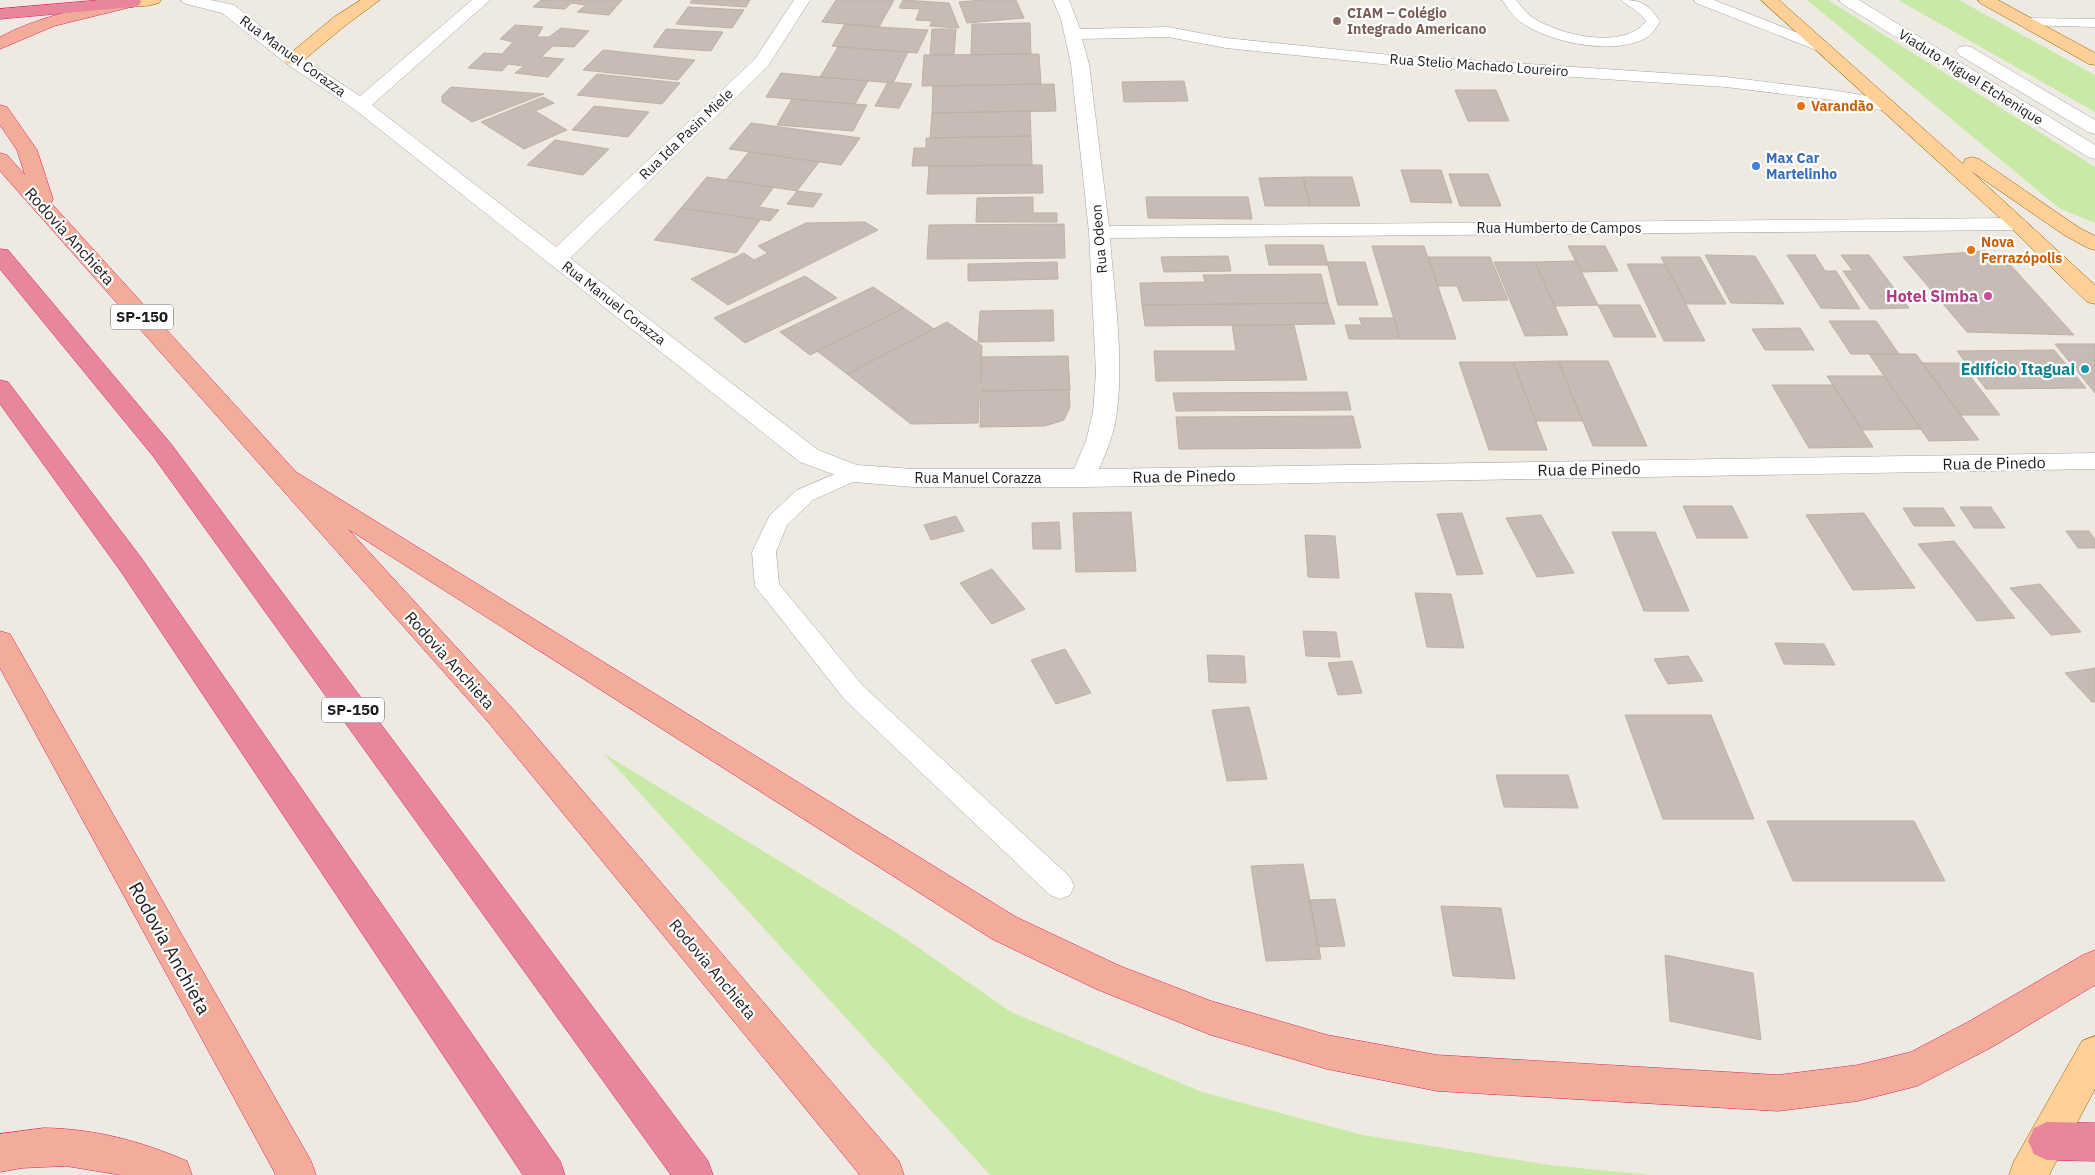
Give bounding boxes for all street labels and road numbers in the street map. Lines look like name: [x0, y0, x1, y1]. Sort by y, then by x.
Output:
street label: Rua Manuel Corazza: [236, 11, 350, 101]
street label: Viaduto Miguel Etchenique: [1895, 25, 2047, 129]
street label: Rua Stelio Machado Loureiro: [1389, 50, 1569, 80]
street label: Rua Ida Pasin Miele: [635, 84, 737, 183]
street label: Rodovia Anchieta: [21, 183, 119, 289]
street label: Rua Odeon: [1087, 204, 1111, 274]
street label: Rua Humberto de Campos: [1476, 219, 1642, 237]
street label: Rua Manuel Corazza: [558, 257, 670, 349]
road number: SP-150: [111, 304, 173, 330]
street label: Rua de Pinedo: [1942, 452, 2046, 474]
street label: Rua de Pinedo: [1537, 458, 1641, 480]
street label: Rua de Pinedo: [1132, 465, 1236, 487]
street label: Rua Manuel Corazza: [915, 469, 1042, 487]
street label: Rodovia Anchieta: [401, 607, 499, 713]
road number: SP-150: [322, 698, 384, 722]
street label: Rodovia Anchieta: [124, 877, 216, 1019]
street label: Rodovia Anchieta: [665, 915, 761, 1024]

